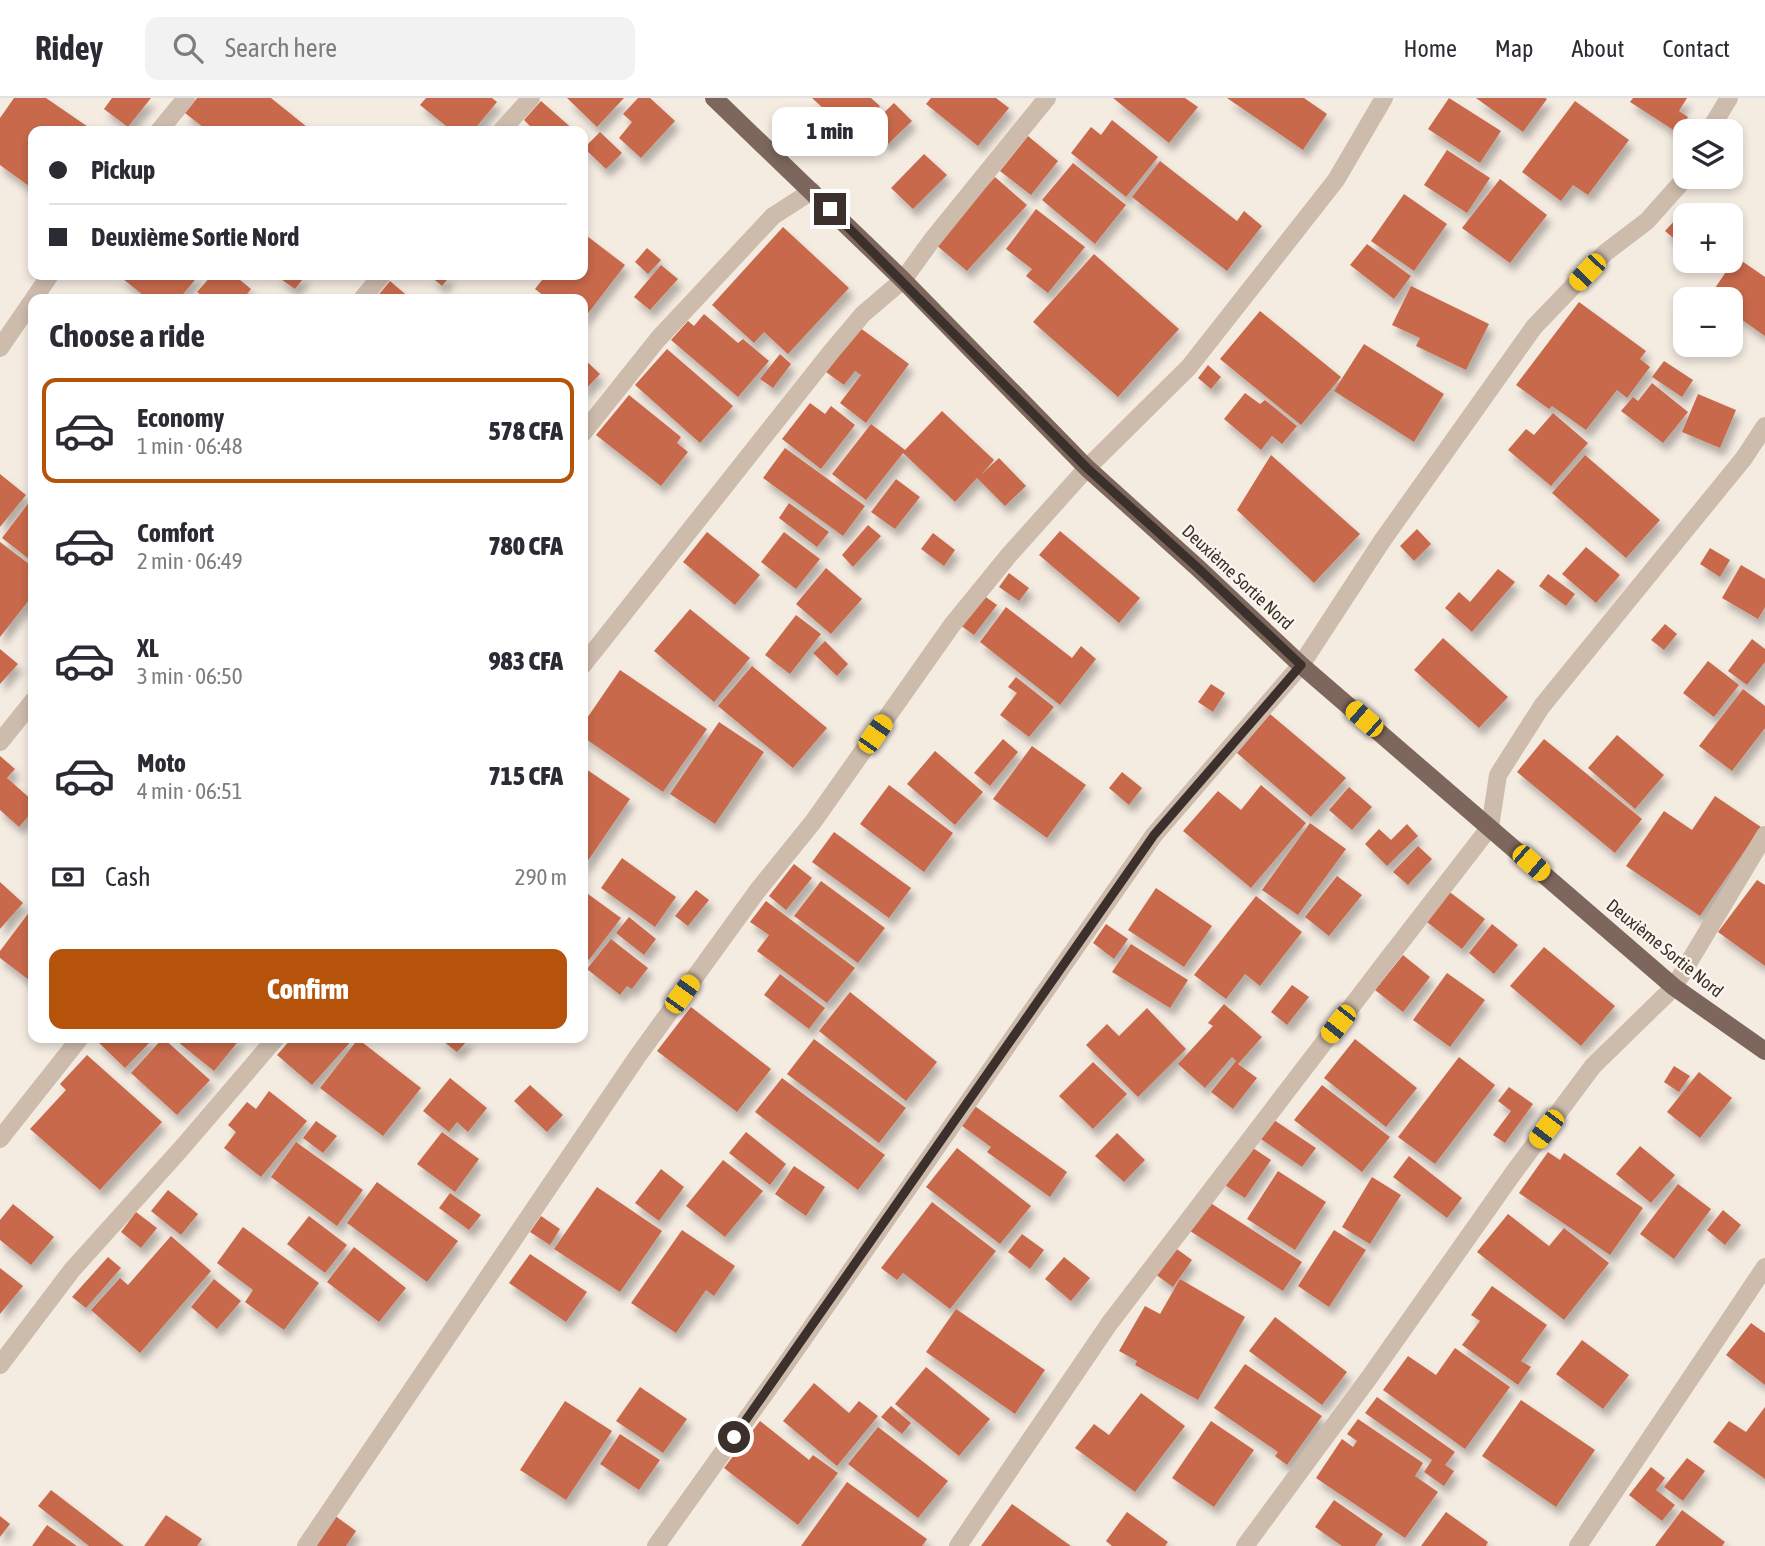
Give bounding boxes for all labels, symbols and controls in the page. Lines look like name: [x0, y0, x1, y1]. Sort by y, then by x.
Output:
search box: [145, 17, 635, 80]
text: Ridey: [35, 29, 103, 67]
icon: search: [169, 29, 207, 67]
text: Search here: [225, 33, 337, 63]
text: Home: [1403, 35, 1457, 62]
text: Map: [1495, 35, 1533, 62]
text: About: [1571, 35, 1624, 62]
text: Contact: [1662, 35, 1730, 62]
callout: 1 min: [772, 108, 888, 156]
text: 1 min: [807, 118, 853, 144]
map controls: [1673, 119, 1743, 357]
button: layers: [1673, 119, 1743, 189]
text: Pickup: [91, 155, 155, 185]
route end: [814, 193, 846, 225]
button: +: [1673, 203, 1743, 273]
text: Deuxième Sortie Nord: [91, 222, 299, 252]
car: [1565, 250, 1610, 294]
button: −: [1673, 287, 1743, 357]
text: Choose a ride: [49, 317, 205, 354]
icon: car: [53, 399, 116, 462]
text: Economy: [137, 403, 224, 433]
text: 578 CFA: [488, 416, 563, 446]
text: 1 min · 06:48: [137, 433, 243, 459]
icon: car: [53, 514, 116, 577]
text: Comfort: [137, 518, 214, 548]
street label: Deuxième Sortie Nord: [1178, 520, 1298, 634]
text: 780 CFA: [488, 531, 563, 561]
text: 2 min · 06:49: [137, 548, 243, 574]
icon: car: [53, 629, 116, 692]
text: XL: [137, 633, 159, 663]
text: 983 CFA: [488, 646, 563, 676]
text: 3 min · 06:50: [137, 663, 243, 689]
car: [1342, 697, 1387, 741]
car: [855, 711, 896, 757]
icon: car: [53, 744, 116, 807]
text: Moto: [137, 748, 186, 778]
text: 715 CFA: [488, 761, 563, 791]
text: 4 min · 06:51: [137, 778, 243, 804]
car: [1509, 841, 1554, 885]
icon: cash: [49, 858, 87, 896]
text: Cash: [105, 862, 151, 892]
text: 290 m: [515, 864, 567, 890]
street label: Deuxième Sortie Nord: [1602, 894, 1728, 1002]
button: Confirm: [49, 949, 567, 1029]
car: [662, 971, 703, 1017]
car: [1317, 1001, 1360, 1047]
car: [1525, 1106, 1568, 1152]
route start: [718, 1421, 750, 1453]

